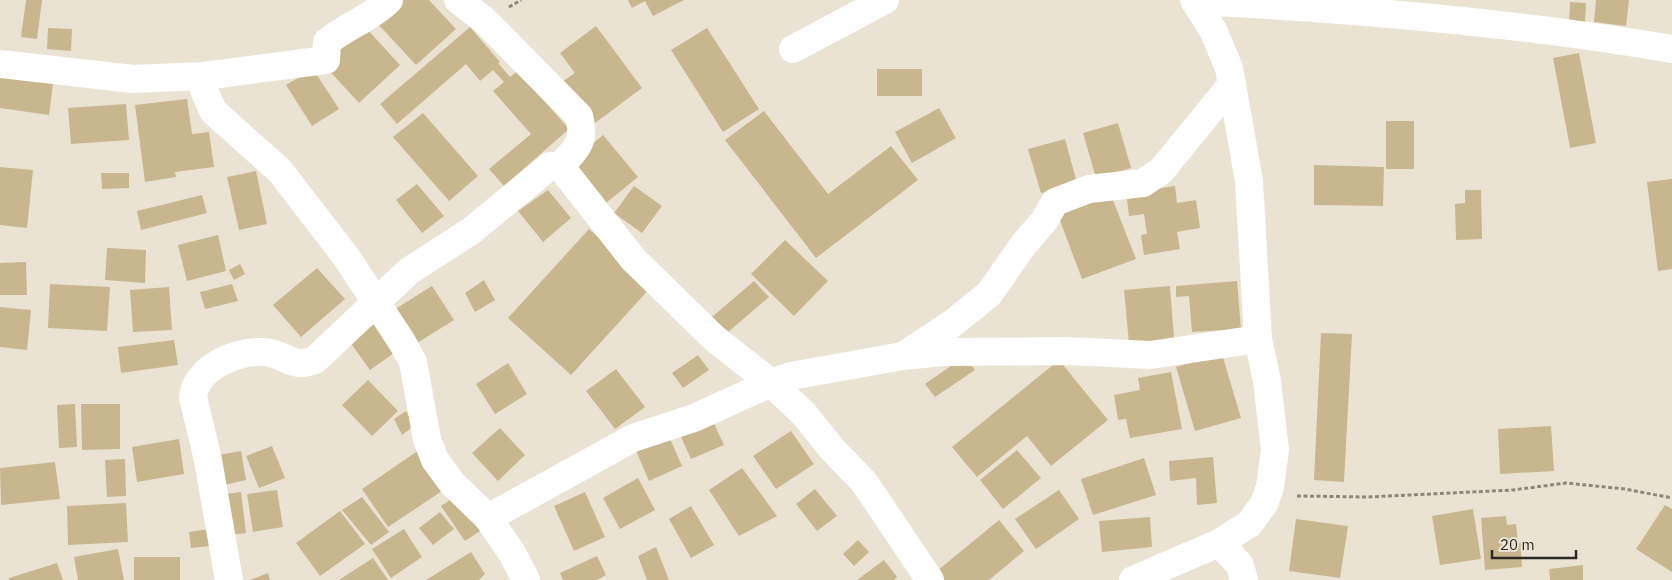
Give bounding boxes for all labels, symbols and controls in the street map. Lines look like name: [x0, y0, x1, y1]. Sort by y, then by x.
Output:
scale bar: [1492, 528, 1576, 560]
text: 20 m: [1500, 535, 1535, 554]

